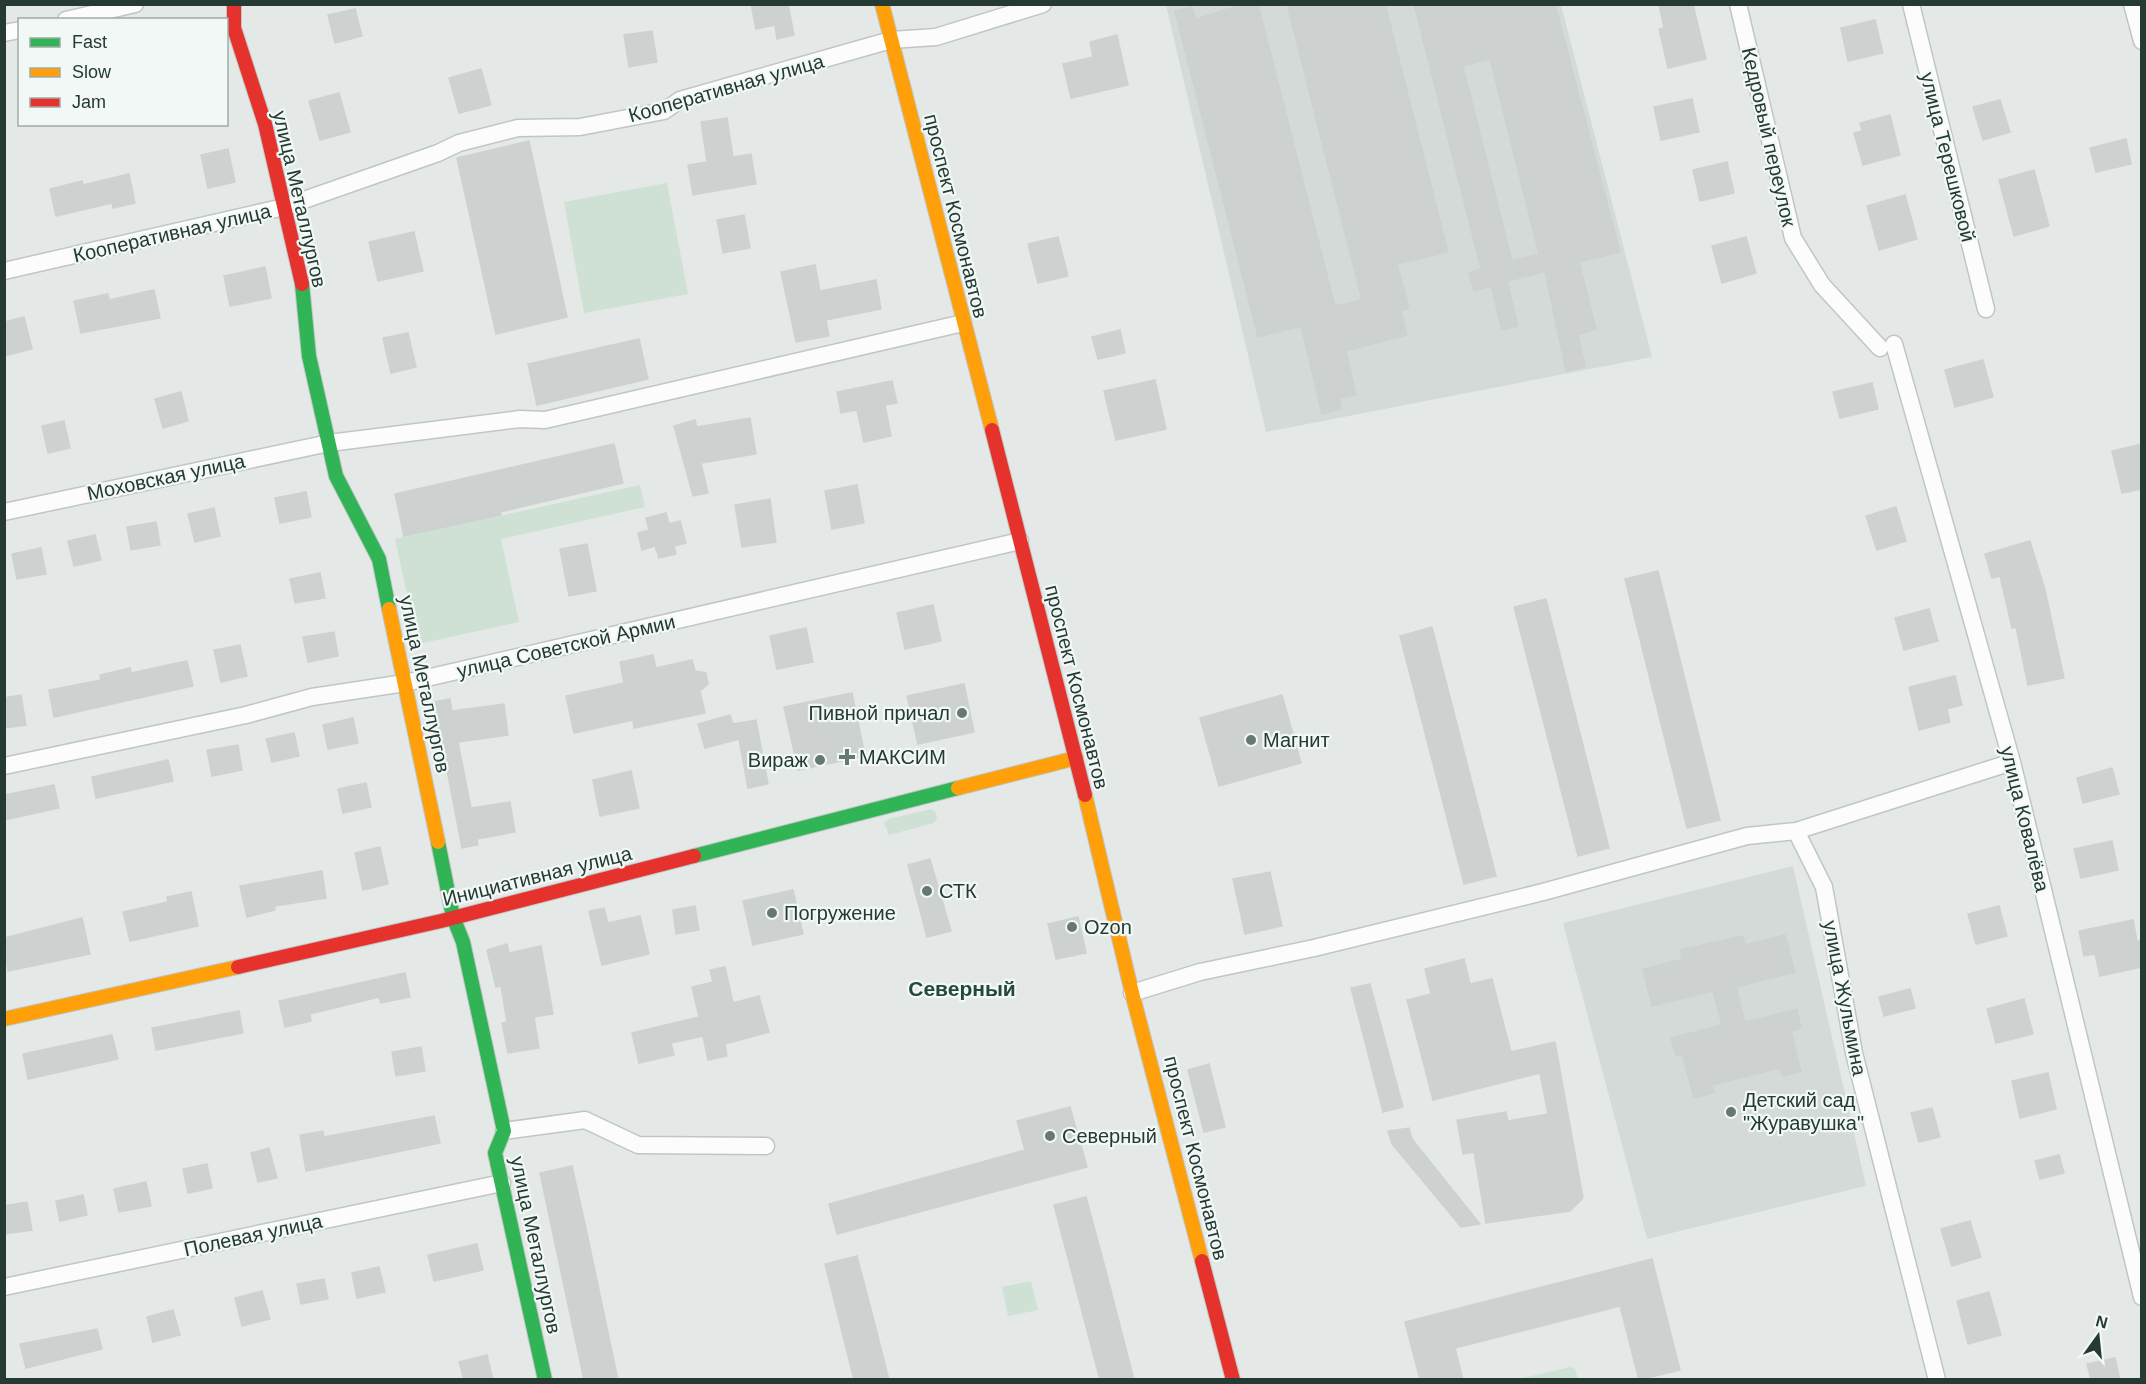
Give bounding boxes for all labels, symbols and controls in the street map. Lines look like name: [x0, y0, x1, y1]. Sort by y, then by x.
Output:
legend: [18, 18, 228, 126]
text: Fast: [72, 32, 107, 52]
street label: Кедровый переулок: [1738, 45, 1800, 229]
street label: Кооперативная улица: [626, 49, 827, 126]
text: Slow: [72, 62, 112, 82]
street label: улица Терешковой: [1916, 70, 1980, 244]
text: Jam: [72, 92, 106, 112]
street label: улица Металлургов: [269, 108, 331, 290]
street label: проспект Космонавтов: [920, 112, 992, 320]
street label: Кооперативная улица: [71, 199, 274, 266]
street label: Моховская улица: [85, 449, 248, 504]
street label: проспект Космонавтов: [1041, 583, 1113, 791]
street label: улица Металлургов: [395, 593, 455, 775]
street label: улица Советской Армии: [455, 610, 677, 682]
place label: Пивной причал: [809, 702, 950, 724]
marker: Пивной причал: [955, 706, 969, 720]
place label: Магнит: [1263, 729, 1330, 751]
marker: Магнит: [1244, 733, 1258, 747]
street label: улица Ковалёва: [1996, 744, 2054, 895]
place label: МАКСИМ: [859, 746, 946, 768]
place label: Вираж: [748, 749, 809, 771]
marker: МАКСИМ: [840, 750, 854, 764]
marker: Вираж: [813, 753, 827, 767]
street label: Инициативная улица: [440, 842, 635, 910]
place label: СТК: [939, 880, 977, 902]
marker: СТК: [920, 884, 934, 898]
place label: Погружение: [784, 902, 896, 924]
marker: Погружение: [765, 906, 779, 920]
place label: Ozon: [1084, 916, 1132, 938]
street label: улица Жульмина: [1819, 919, 1871, 1078]
marker: Ozon: [1065, 920, 1079, 934]
district label: Северный: [908, 977, 1016, 1000]
street label: проспект Космонавтов: [1160, 1054, 1232, 1262]
place label: Детский сад "Журавушка": [1743, 1089, 1864, 1134]
marker: Детский сад "Журавушка": [1724, 1105, 1738, 1119]
place label: Северный: [1062, 1125, 1157, 1147]
marker: Северный: [1043, 1129, 1057, 1143]
street label: улица Металлургов: [506, 1154, 566, 1336]
street label: Полевая улица: [182, 1209, 325, 1260]
north arrow: [2068, 1306, 2128, 1366]
text: N: [2094, 1312, 2110, 1332]

